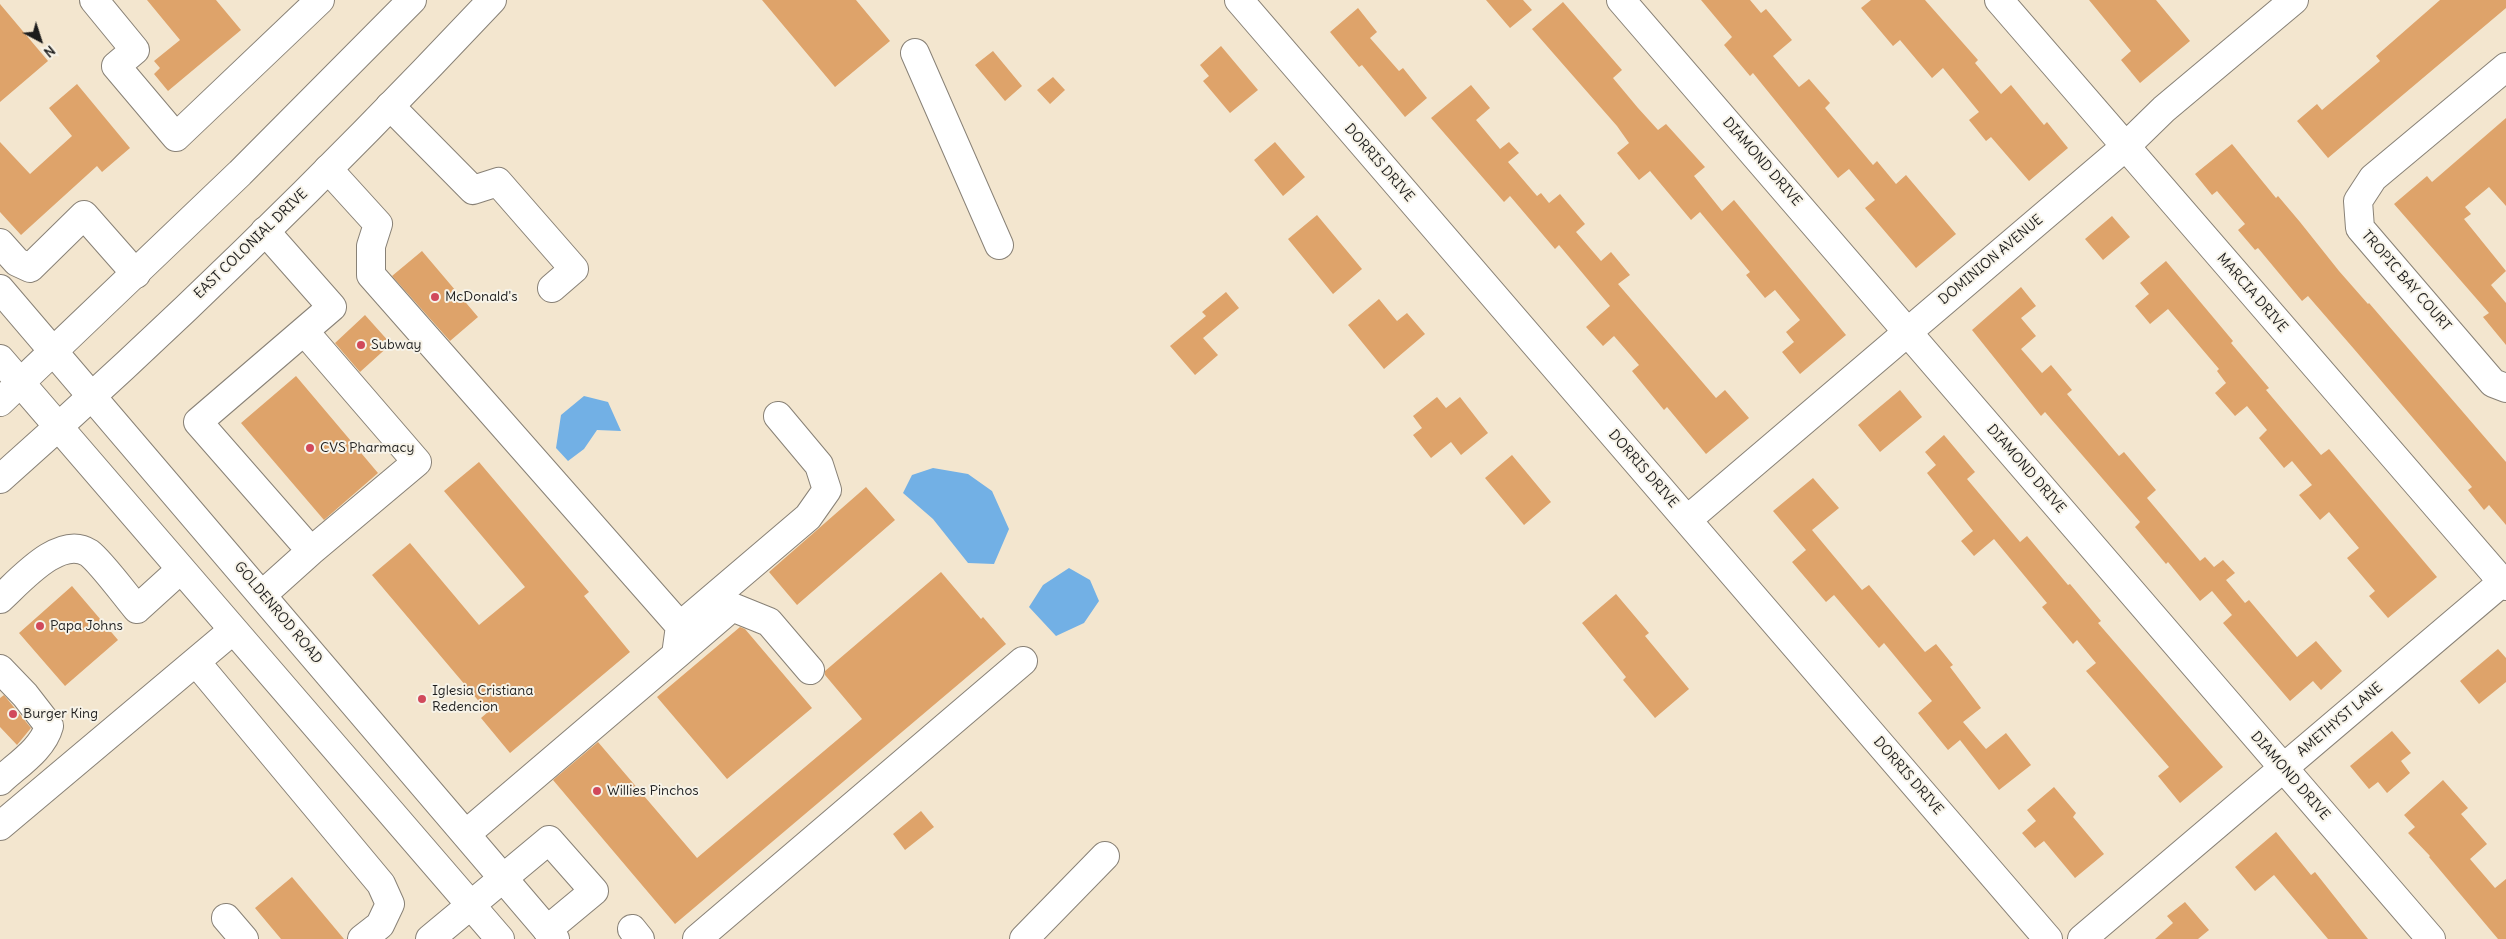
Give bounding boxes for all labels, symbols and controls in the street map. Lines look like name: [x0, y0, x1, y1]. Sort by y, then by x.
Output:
north arrow: [15, 15, 65, 65]
text: N: [40, 41, 59, 61]
street label: DIAMOND DRIVE: [1719, 114, 1805, 210]
street label: DORRIS DRIVE: [1341, 121, 1417, 205]
street label: EAST COLONIAL DRIVE: [191, 186, 311, 302]
street label: DOMINION AVENUE: [1936, 212, 2046, 308]
street label: TROPIC BAY COURT: [2358, 227, 2454, 335]
street label: MARCIA DRIVE: [2213, 250, 2291, 336]
place label: McDonald's: [445, 289, 518, 305]
marker: McDonald's: [429, 291, 441, 303]
place label: Subway: [371, 337, 422, 353]
marker: Subway: [355, 339, 367, 351]
street label: DIAMOND DRIVE: [1983, 421, 2069, 517]
street label: DORRIS DRIVE: [1605, 427, 1681, 511]
place label: CVS Pharmacy: [320, 440, 415, 456]
marker: CVS Pharmacy: [304, 442, 316, 454]
street label: GOLDENROD ROAD: [230, 559, 326, 667]
place label: Papa Johns: [50, 618, 123, 634]
marker: Papa Johns: [34, 620, 46, 632]
street label: AMETHYST LANE: [2294, 679, 2386, 761]
place label: Iglesia Cristiana Redencion: [432, 683, 533, 716]
marker: Iglesia Cristiana Redencion: [416, 693, 428, 705]
place label: Burger King: [23, 706, 98, 722]
marker: Burger King: [7, 708, 19, 720]
street label: DIAMOND DRIVE: [2247, 728, 2333, 824]
street label: DORRIS DRIVE: [1870, 734, 1946, 818]
place label: Willies Pinchos: [607, 783, 699, 799]
marker: Willies Pinchos: [591, 785, 603, 797]

